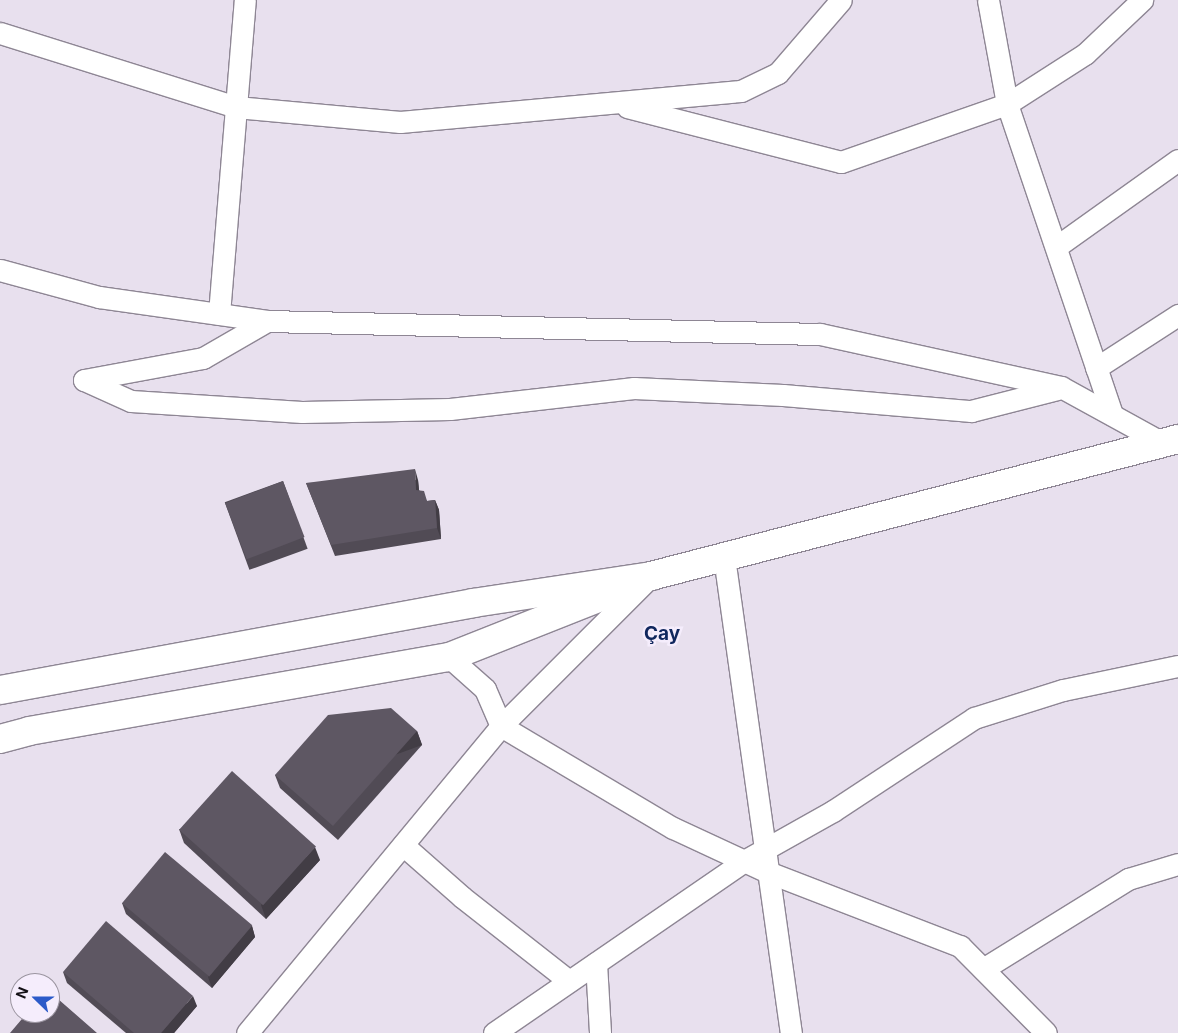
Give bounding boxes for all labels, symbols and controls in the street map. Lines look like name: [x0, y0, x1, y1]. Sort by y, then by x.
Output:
district label: Çay: [644, 623, 680, 645]
north arrow: [10, 973, 60, 1023]
text: N: [12, 984, 31, 1001]

